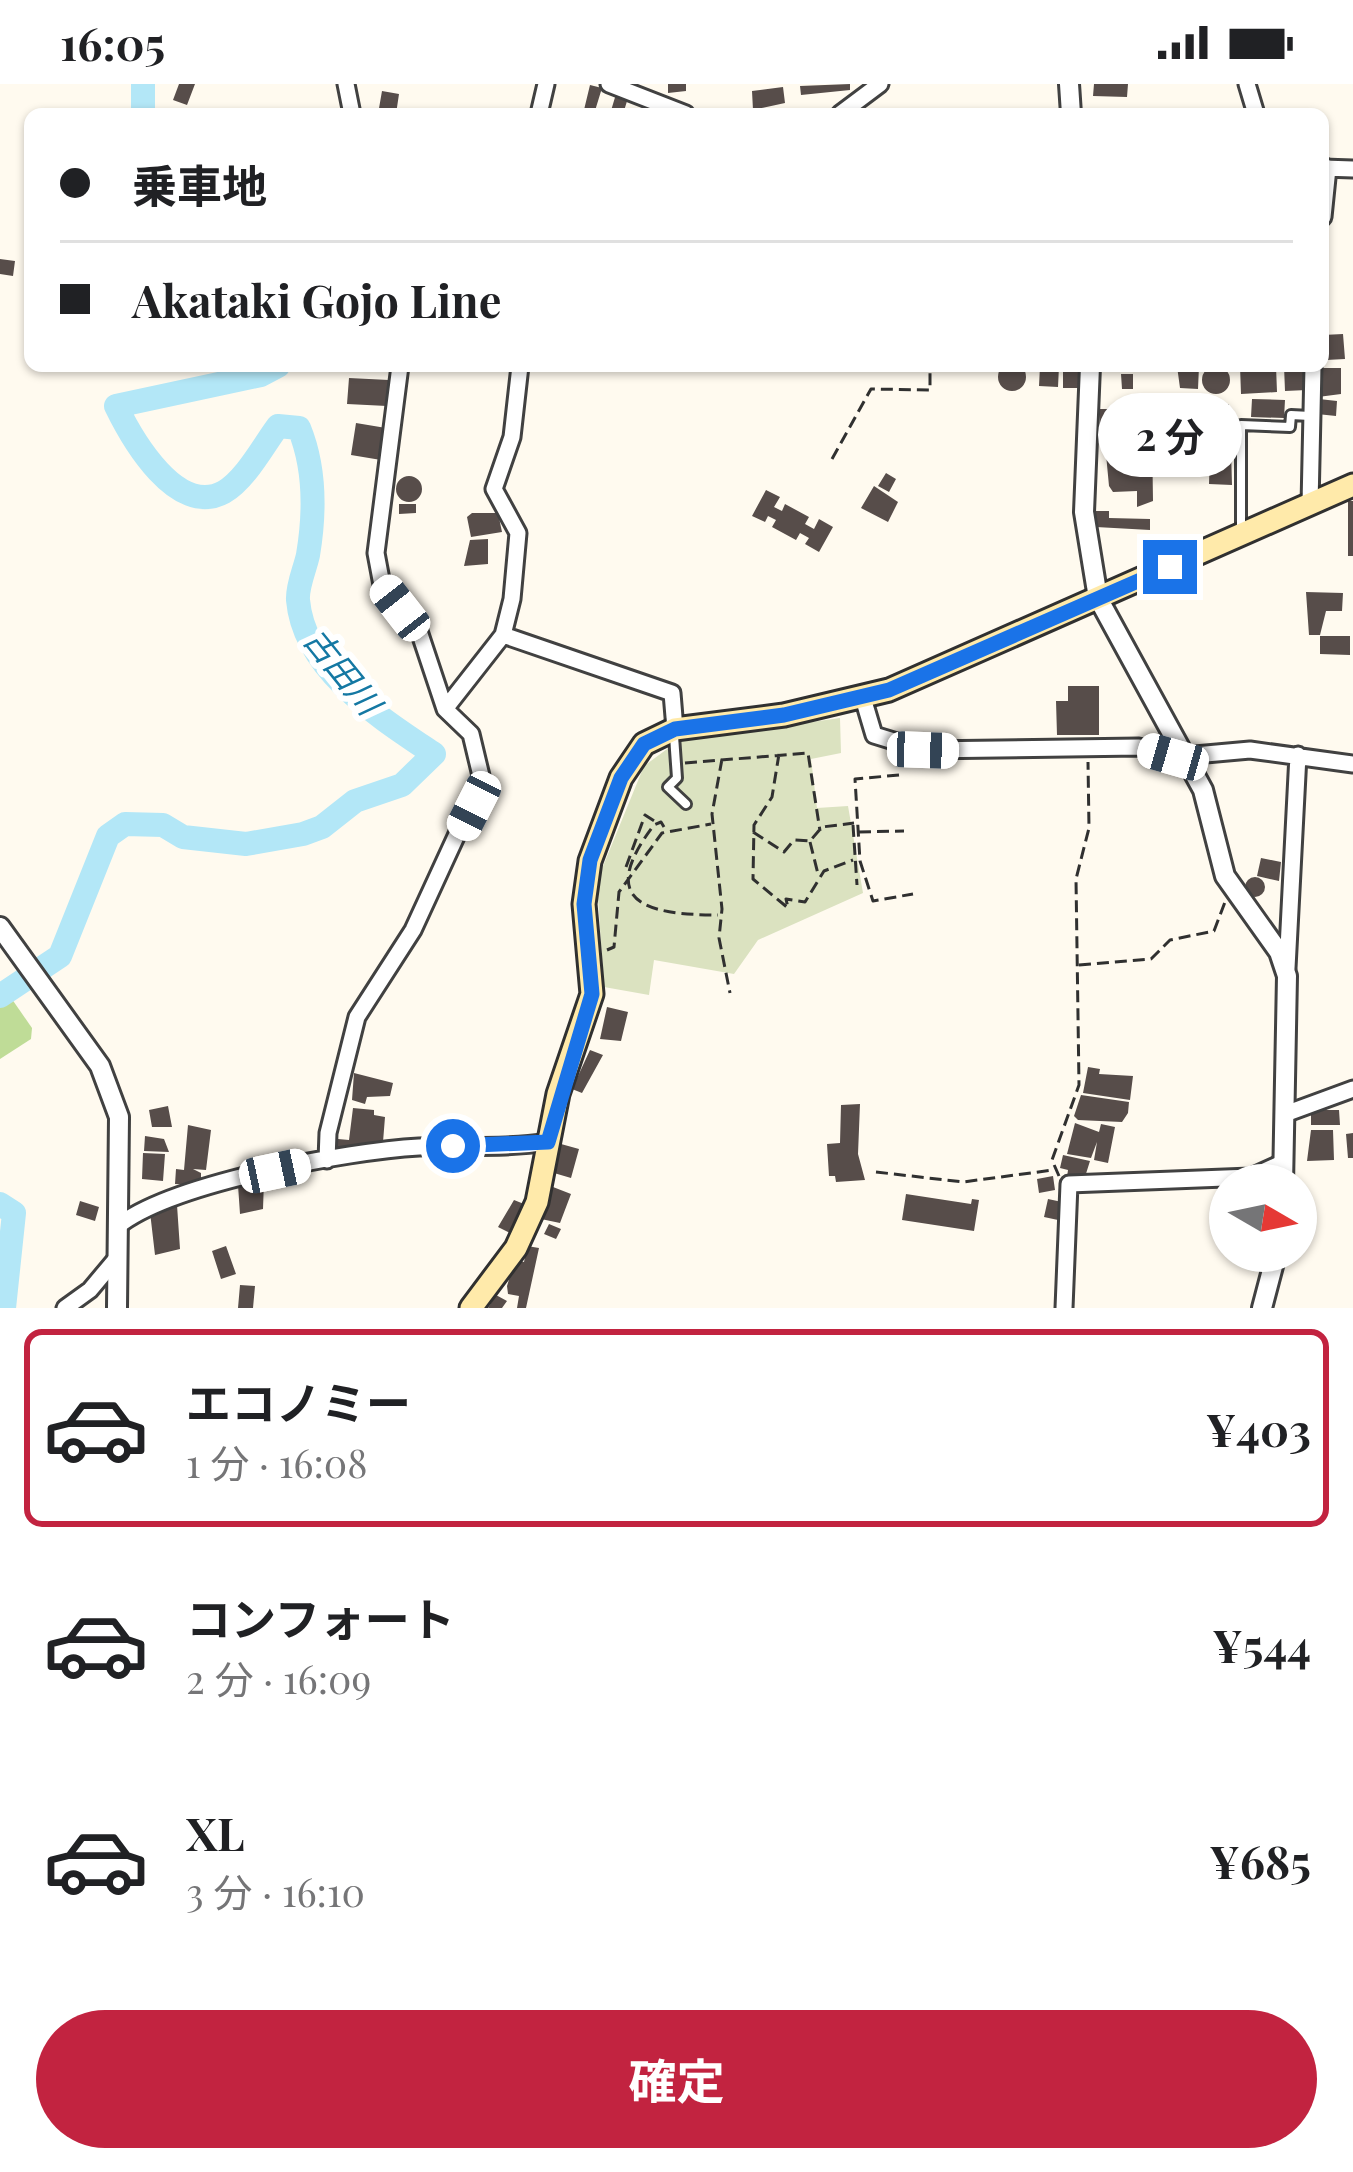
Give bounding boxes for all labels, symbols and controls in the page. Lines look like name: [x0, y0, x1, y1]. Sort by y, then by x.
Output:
text: 16:05: [60, 12, 165, 72]
text: 乗車地: [132, 154, 267, 214]
text: Akataki Gojo Line: [132, 269, 501, 329]
callout: 2 分: [1098, 393, 1242, 477]
text: 2 分: [1136, 409, 1204, 461]
route end: [1143, 540, 1197, 594]
car: [364, 569, 436, 647]
water label: 古田川: [296, 618, 394, 725]
car: [1133, 730, 1213, 784]
car: [886, 731, 960, 769]
car: [442, 766, 506, 846]
route start: [426, 1119, 480, 1173]
car: [236, 1146, 314, 1196]
north arrow: [1209, 1164, 1317, 1272]
map controls: [1209, 1164, 1317, 1272]
text: エコノミー: [186, 1371, 411, 1431]
icon: car: [42, 1374, 150, 1482]
text: ¥403: [1206, 1398, 1311, 1458]
text: 1 分 · 16:08: [186, 1436, 368, 1488]
text: コンフォート: [186, 1587, 455, 1647]
icon: car: [42, 1590, 150, 1698]
text: ¥544: [1212, 1614, 1311, 1674]
text: 2 分 · 16:09: [186, 1652, 371, 1704]
text: XL: [186, 1802, 245, 1862]
icon: car: [42, 1806, 150, 1914]
text: ¥685: [1209, 1830, 1311, 1890]
text: 3 分 · 16:10: [186, 1865, 365, 1917]
button: 確定: [36, 2010, 1317, 2148]

